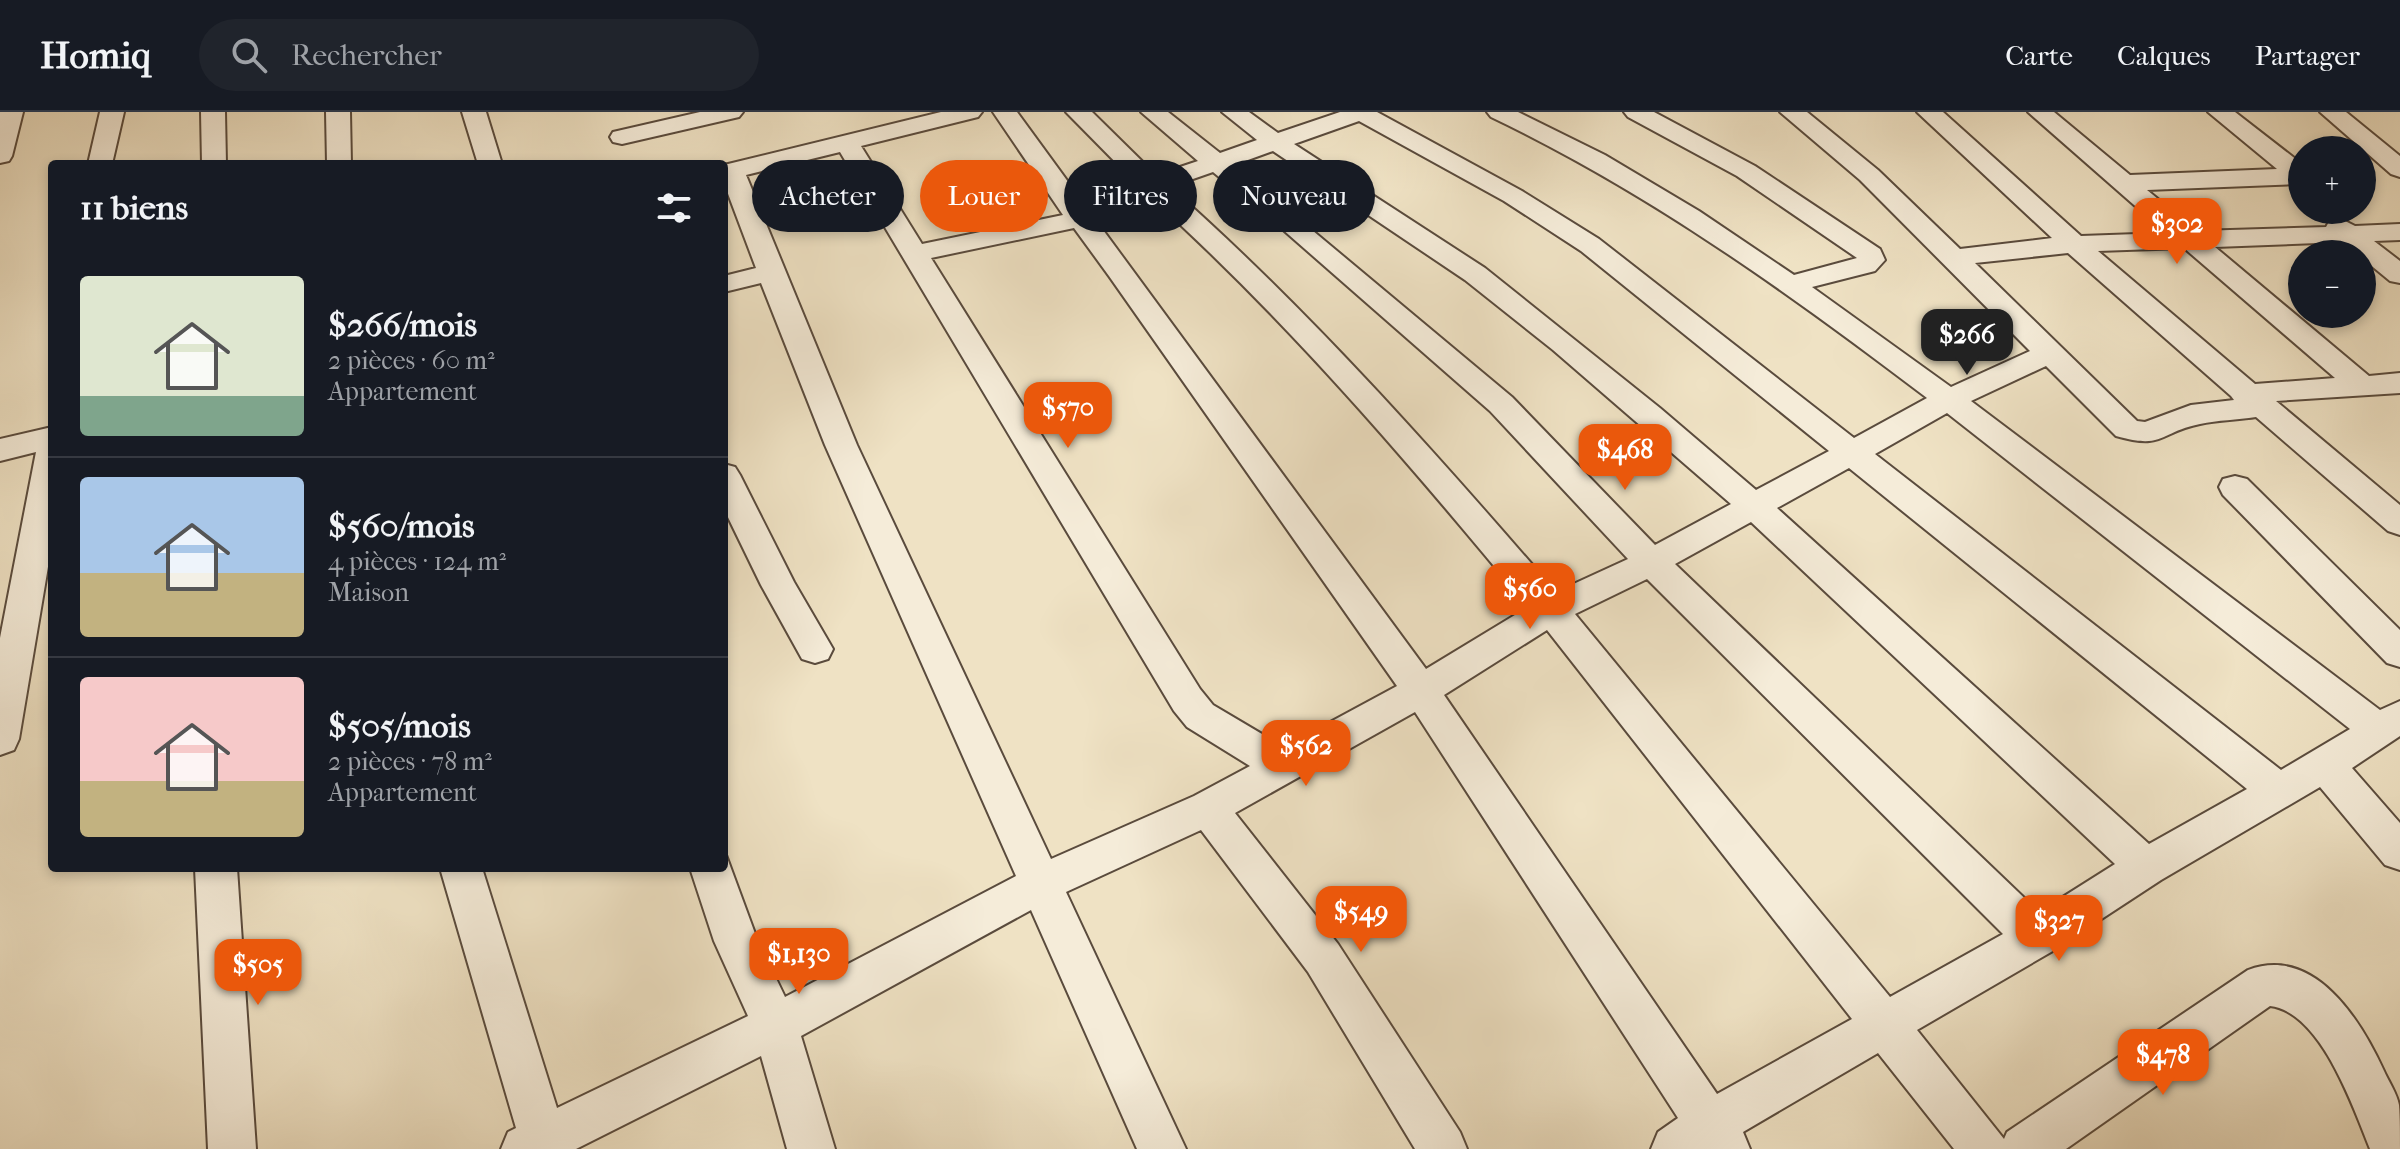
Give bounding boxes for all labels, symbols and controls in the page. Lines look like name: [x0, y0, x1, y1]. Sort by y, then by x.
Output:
search box: [199, 19, 759, 91]
text: Homiq: [40, 33, 151, 78]
icon: search: [227, 33, 271, 77]
text: Rechercher: [291, 38, 442, 73]
text: Carte: [2005, 39, 2073, 72]
text: Calques: [2117, 39, 2211, 72]
text: Partager: [2255, 39, 2360, 72]
map controls: [2288, 136, 2376, 328]
button: +: [2288, 136, 2376, 224]
chip: Acheter: [752, 160, 904, 232]
chip: Louer: [920, 160, 1048, 232]
chip: Filtres: [1064, 160, 1197, 232]
chip: Nouveau: [1213, 160, 1375, 232]
icon: filters: [652, 186, 696, 230]
text: 11 biens: [80, 188, 188, 228]
pin: $302: [2130, 198, 2224, 266]
text: $302: [2151, 208, 2203, 239]
button: −: [2288, 240, 2376, 328]
text: $266/mois: [328, 305, 477, 345]
icon: home: [144, 308, 240, 404]
pin: $266: [1920, 309, 2014, 377]
text: $266: [1939, 319, 1995, 350]
text: 2 pièces · 60 m²: [328, 345, 495, 376]
text: Appartement: [328, 376, 477, 407]
pin: $570: [1021, 382, 1115, 450]
text: $570: [1042, 392, 1094, 423]
pin: $468: [1578, 424, 1672, 492]
text: $468: [1597, 434, 1653, 465]
text: $560/mois: [328, 506, 475, 546]
icon: home: [144, 509, 240, 605]
text: 4 pièces · 124 m²: [328, 546, 506, 577]
pin: $560: [1483, 563, 1577, 631]
text: $560: [1503, 573, 1557, 604]
text: Maison: [328, 577, 409, 608]
text: $505/mois: [328, 706, 471, 746]
icon: home: [144, 709, 240, 805]
pin: $562: [1259, 720, 1353, 788]
text: $562: [1280, 730, 1333, 761]
text: 2 pièces · 78 m²: [328, 746, 492, 777]
text: Appartement: [328, 777, 477, 808]
pin: $549: [1314, 886, 1408, 954]
pin: $327: [2012, 895, 2106, 963]
text: $549: [1334, 896, 1388, 927]
text: $327: [2034, 905, 2084, 936]
pin: $1,130: [734, 928, 864, 996]
text: $1,130: [767, 938, 831, 969]
pin: $505: [211, 939, 305, 1007]
text: $505: [232, 949, 284, 980]
pin: $478: [2116, 1029, 2210, 1097]
text: $478: [2136, 1039, 2190, 1070]

